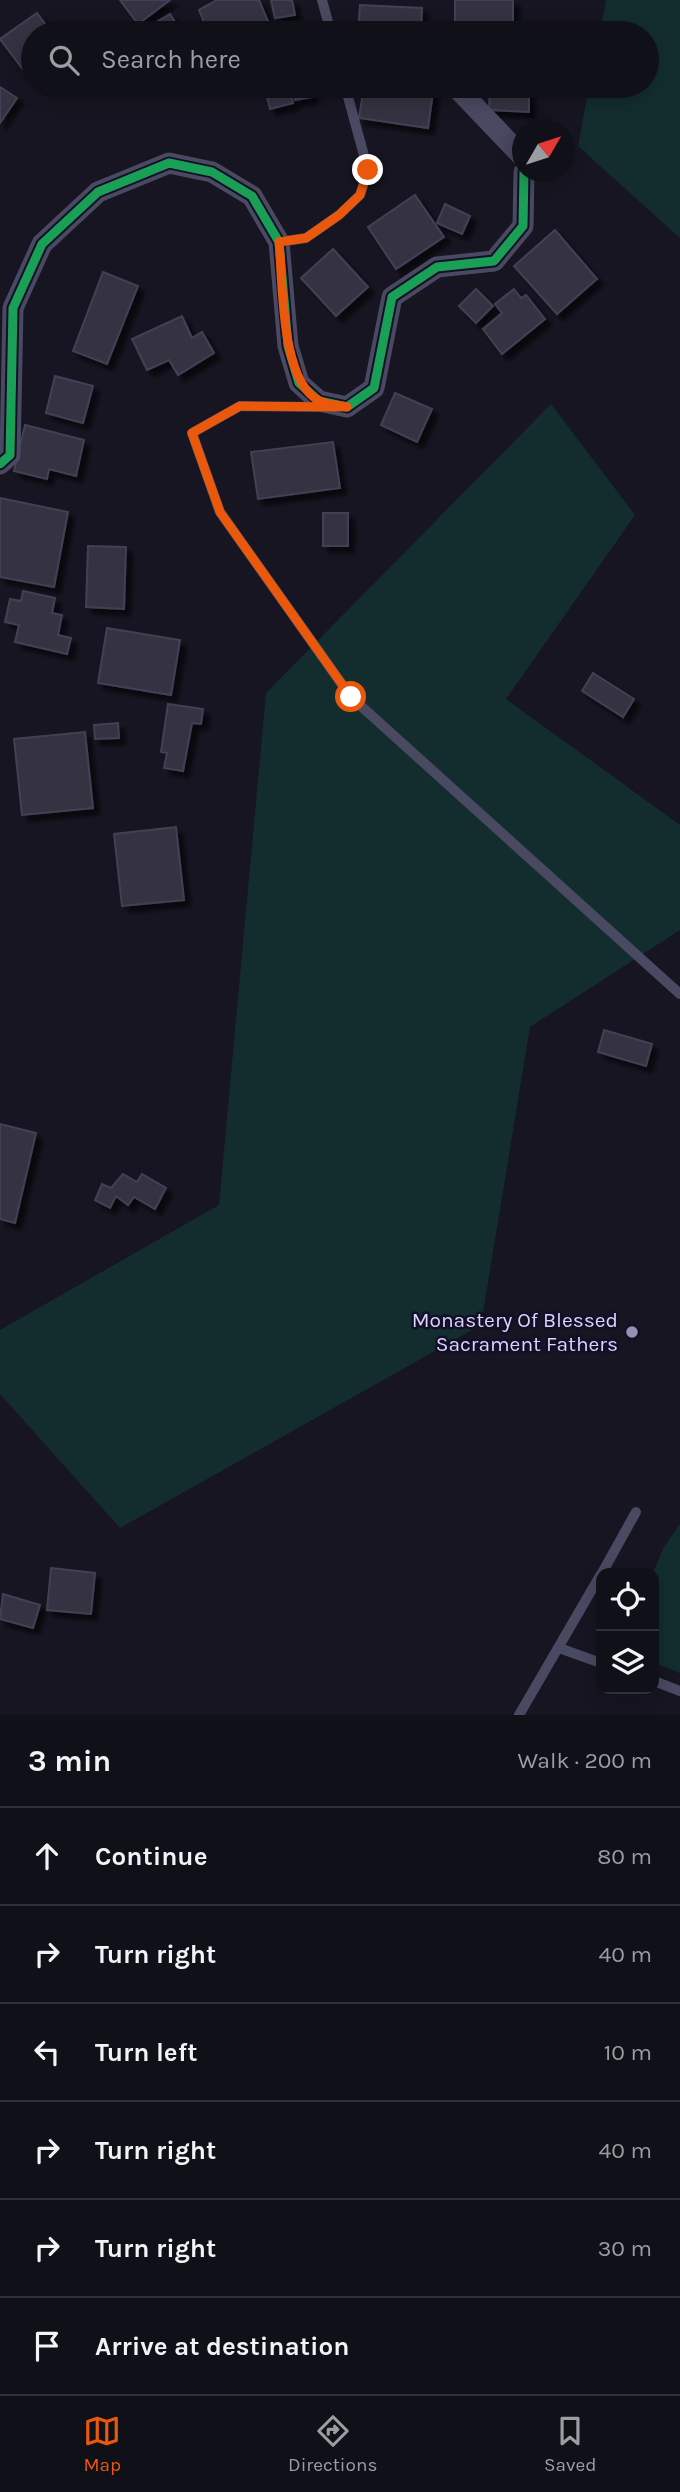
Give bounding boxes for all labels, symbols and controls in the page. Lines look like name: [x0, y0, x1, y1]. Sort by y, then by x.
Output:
search box: [21, 21, 659, 98]
icon: search: [45, 41, 83, 79]
text: Search here: [101, 44, 241, 75]
north arrow: [512, 119, 575, 182]
route end: [352, 154, 383, 185]
route start: [335, 681, 366, 712]
place label: Monastery Of Blessed Sacrament Fathers: [412, 1308, 618, 1356]
marker: Monastery Of Blessed Sacrament Fathers: [624, 1324, 640, 1340]
map controls: [596, 1568, 659, 1694]
button: locate: [596, 1568, 659, 1631]
button: layers: [596, 1631, 659, 1694]
text: 3 min: [28, 1743, 111, 1779]
text: Walk · 200 m: [517, 1747, 652, 1774]
icon: ahead: [28, 1837, 66, 1875]
text: Continue: [95, 1841, 207, 1872]
text: 80 m: [597, 1843, 652, 1870]
icon: right: [28, 1935, 66, 1973]
text: Turn right: [95, 1939, 216, 1970]
text: 40 m: [599, 1941, 652, 1968]
icon: left: [28, 2033, 66, 2071]
text: Turn left: [95, 2037, 197, 2068]
text: 10 m: [604, 2039, 652, 2066]
icon: right: [28, 2131, 66, 2169]
text: Turn right: [95, 2135, 216, 2166]
text: 40 m: [599, 2137, 652, 2164]
icon: right: [28, 2229, 66, 2267]
text: Turn right: [95, 2233, 216, 2264]
text: 30 m: [598, 2235, 652, 2262]
icon: arrive: [28, 2327, 66, 2365]
text: Arrive at destination: [95, 2331, 349, 2362]
tab: Map: [83, 2412, 121, 2476]
tab: Directions: [288, 2412, 377, 2476]
tab: Saved: [544, 2412, 597, 2476]

